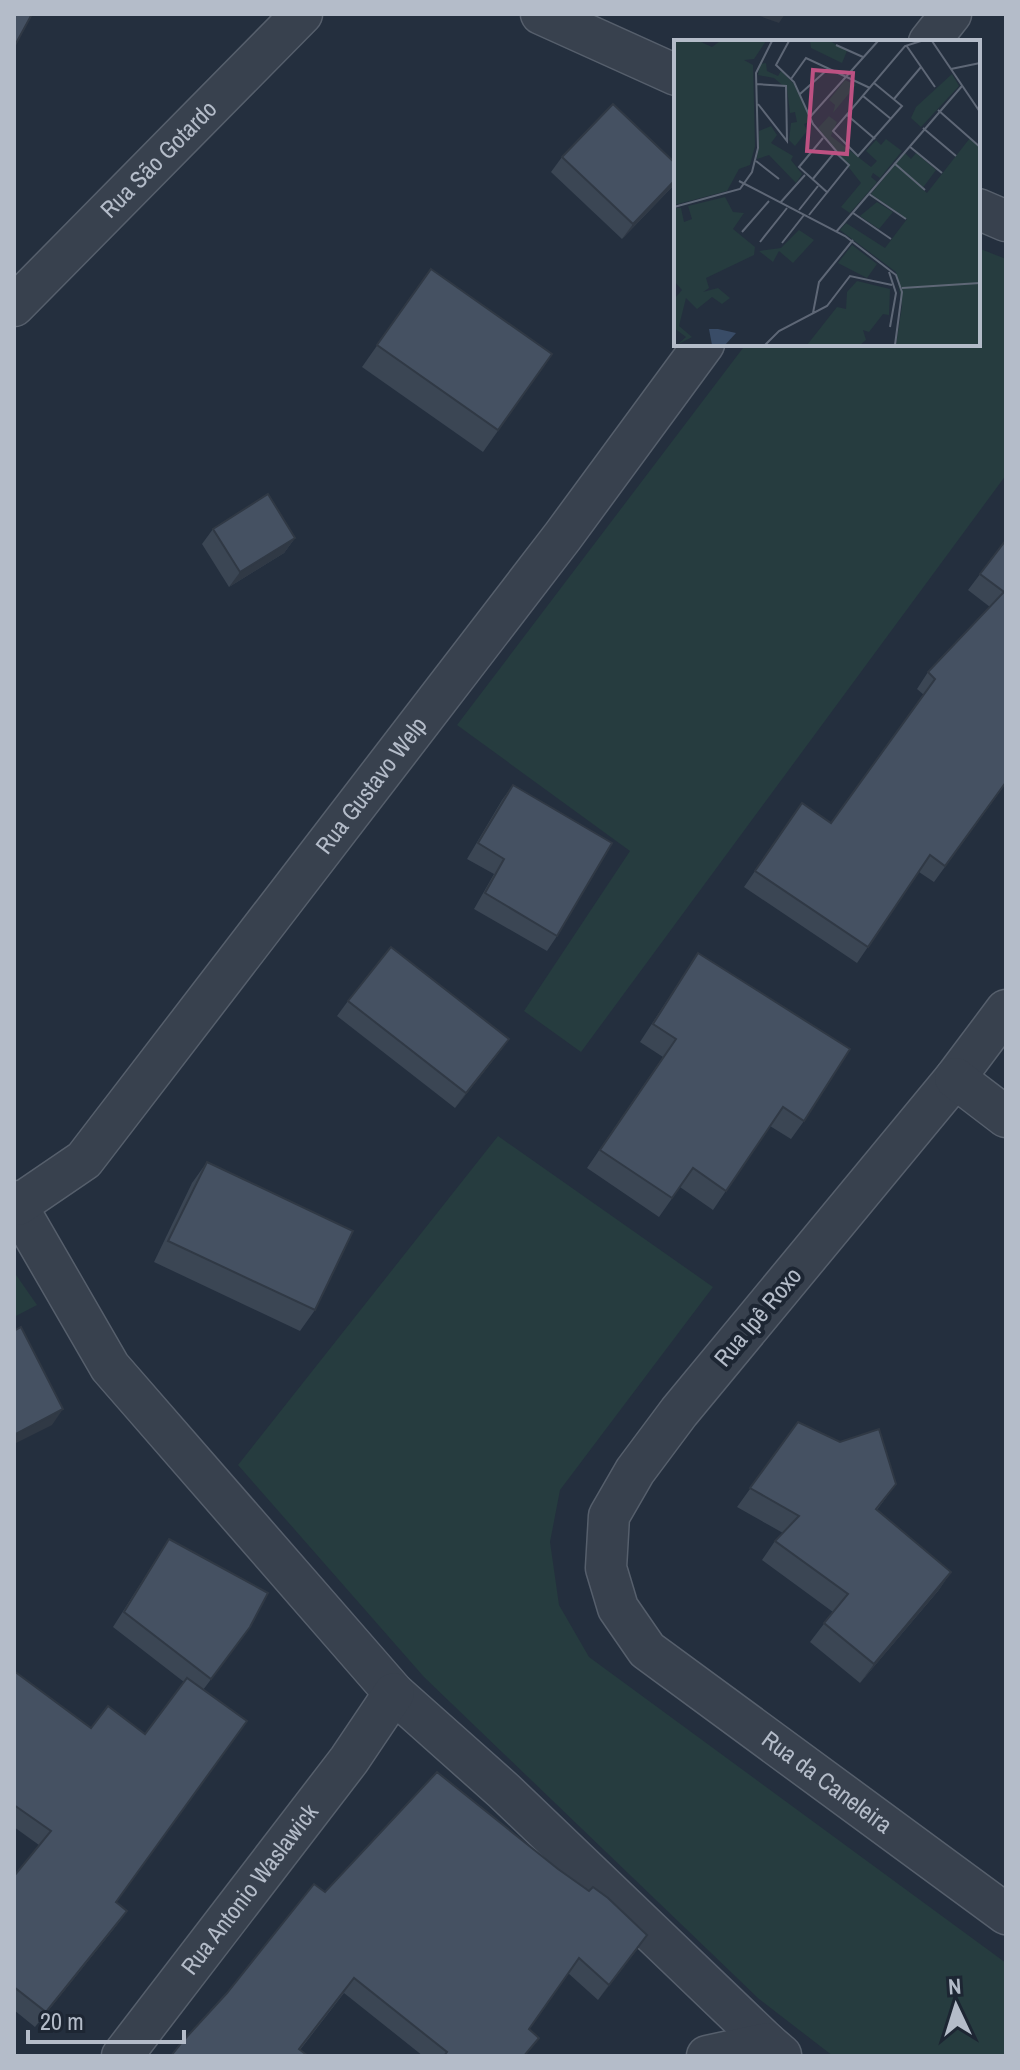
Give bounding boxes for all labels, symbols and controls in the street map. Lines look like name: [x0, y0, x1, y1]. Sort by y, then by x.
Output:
inset map: [674, 40, 980, 346]
street label: Rua São Gotardo: [93, 93, 223, 224]
street label: Rua Gustavo Welp: [308, 710, 434, 860]
street label: Rua Ipê Roxo: [706, 1260, 808, 1373]
street label: Rua da Caneleira: [756, 1723, 899, 1840]
street label: Rua Antonio Waslawick: [173, 1797, 325, 1981]
north arrow: [916, 1966, 996, 2046]
text: N: [947, 1971, 962, 2001]
scale bar: [28, 1994, 184, 2044]
text: 20 m: [40, 2005, 84, 2037]

